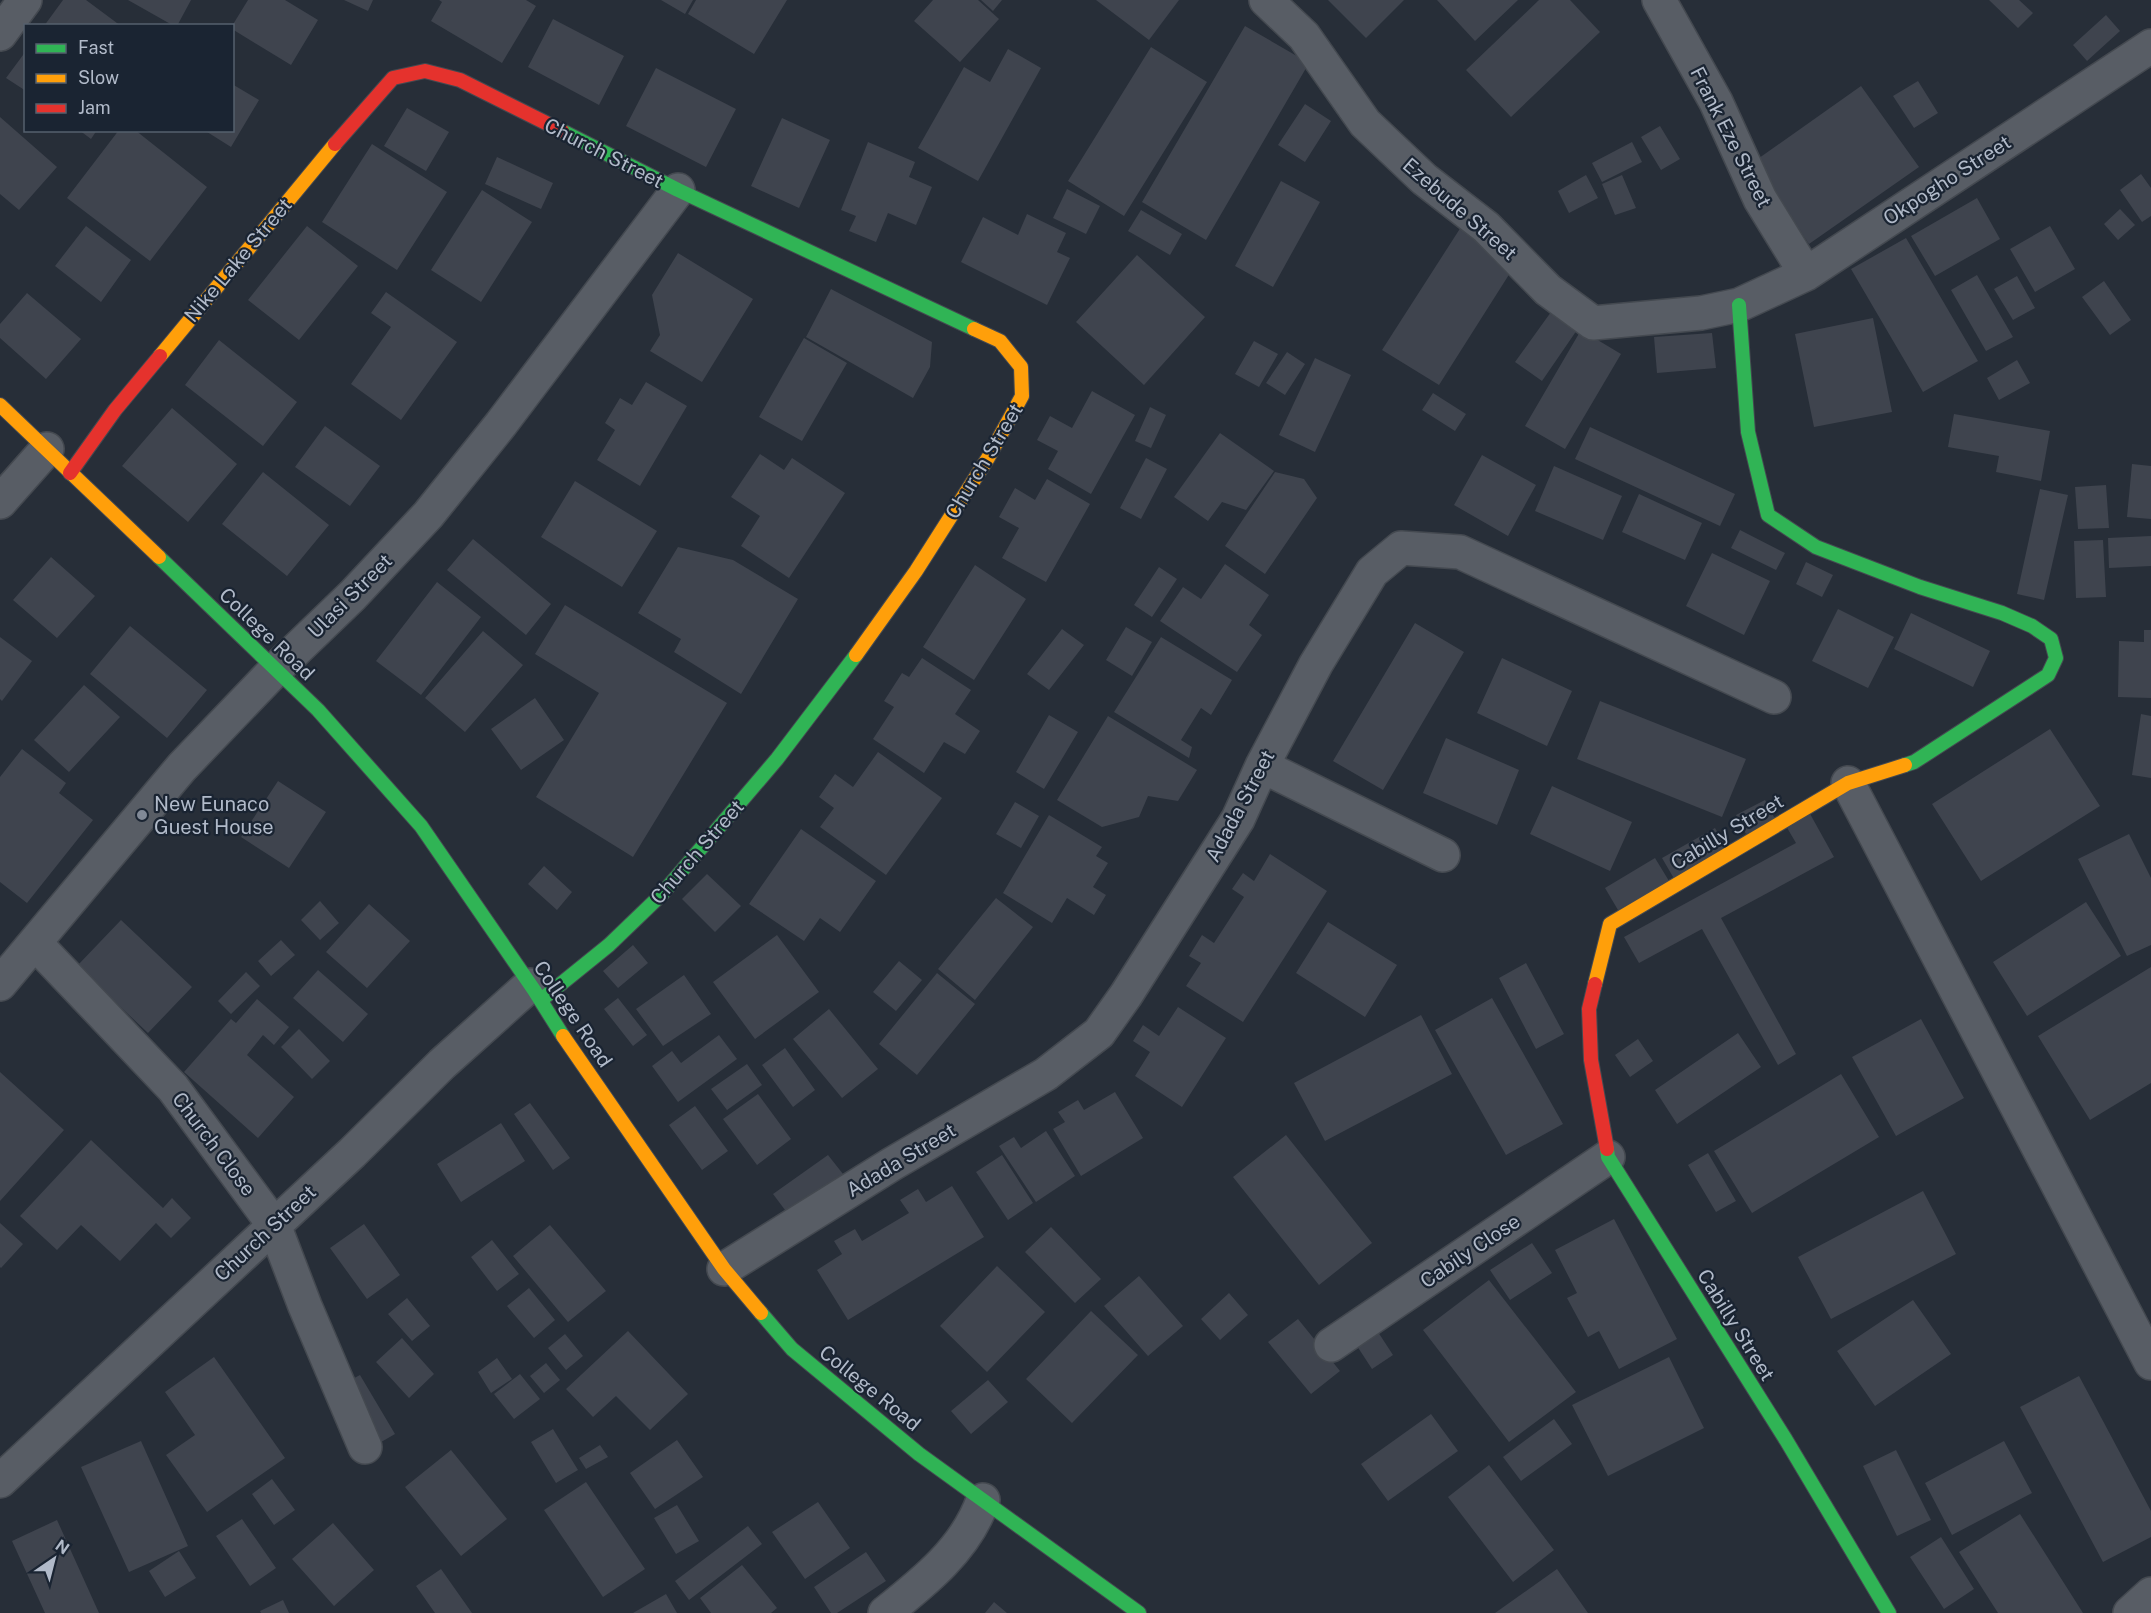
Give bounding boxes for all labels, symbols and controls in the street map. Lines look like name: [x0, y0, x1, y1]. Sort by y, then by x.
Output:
legend: [24, 24, 234, 132]
text: Fast: [78, 37, 114, 58]
street label: Frank Eze Street: [1685, 63, 1777, 211]
text: Slow: [78, 67, 119, 88]
text: Jam: [78, 97, 111, 118]
street label: Church Street: [541, 113, 667, 193]
street label: Okpogho Street: [1879, 130, 2015, 230]
street label: Ezebude Street: [1398, 153, 1522, 265]
street label: Nike Lake Street: [179, 193, 297, 327]
street label: Church Street: [940, 399, 1028, 523]
street label: Ulasi Street: [303, 549, 397, 643]
street label: College Road: [214, 583, 320, 685]
street label: Adada Street: [1200, 746, 1280, 866]
street label: Cabilly Street: [1666, 789, 1788, 875]
place label: New Eunaco Guest House: [154, 792, 274, 839]
street label: Church Street: [645, 795, 749, 909]
marker: New Eunaco Guest House: [135, 808, 149, 822]
street label: College Road: [529, 956, 617, 1072]
street label: Church Close: [167, 1087, 261, 1201]
street label: Adada Street: [842, 1118, 960, 1202]
street label: Church Street: [209, 1180, 321, 1286]
street label: Cabily Close: [1416, 1209, 1524, 1293]
street label: Cabilly Street: [1692, 1265, 1780, 1385]
street label: College Road: [815, 1340, 925, 1436]
north arrow: [24, 1529, 84, 1589]
text: N: [52, 1536, 73, 1558]

